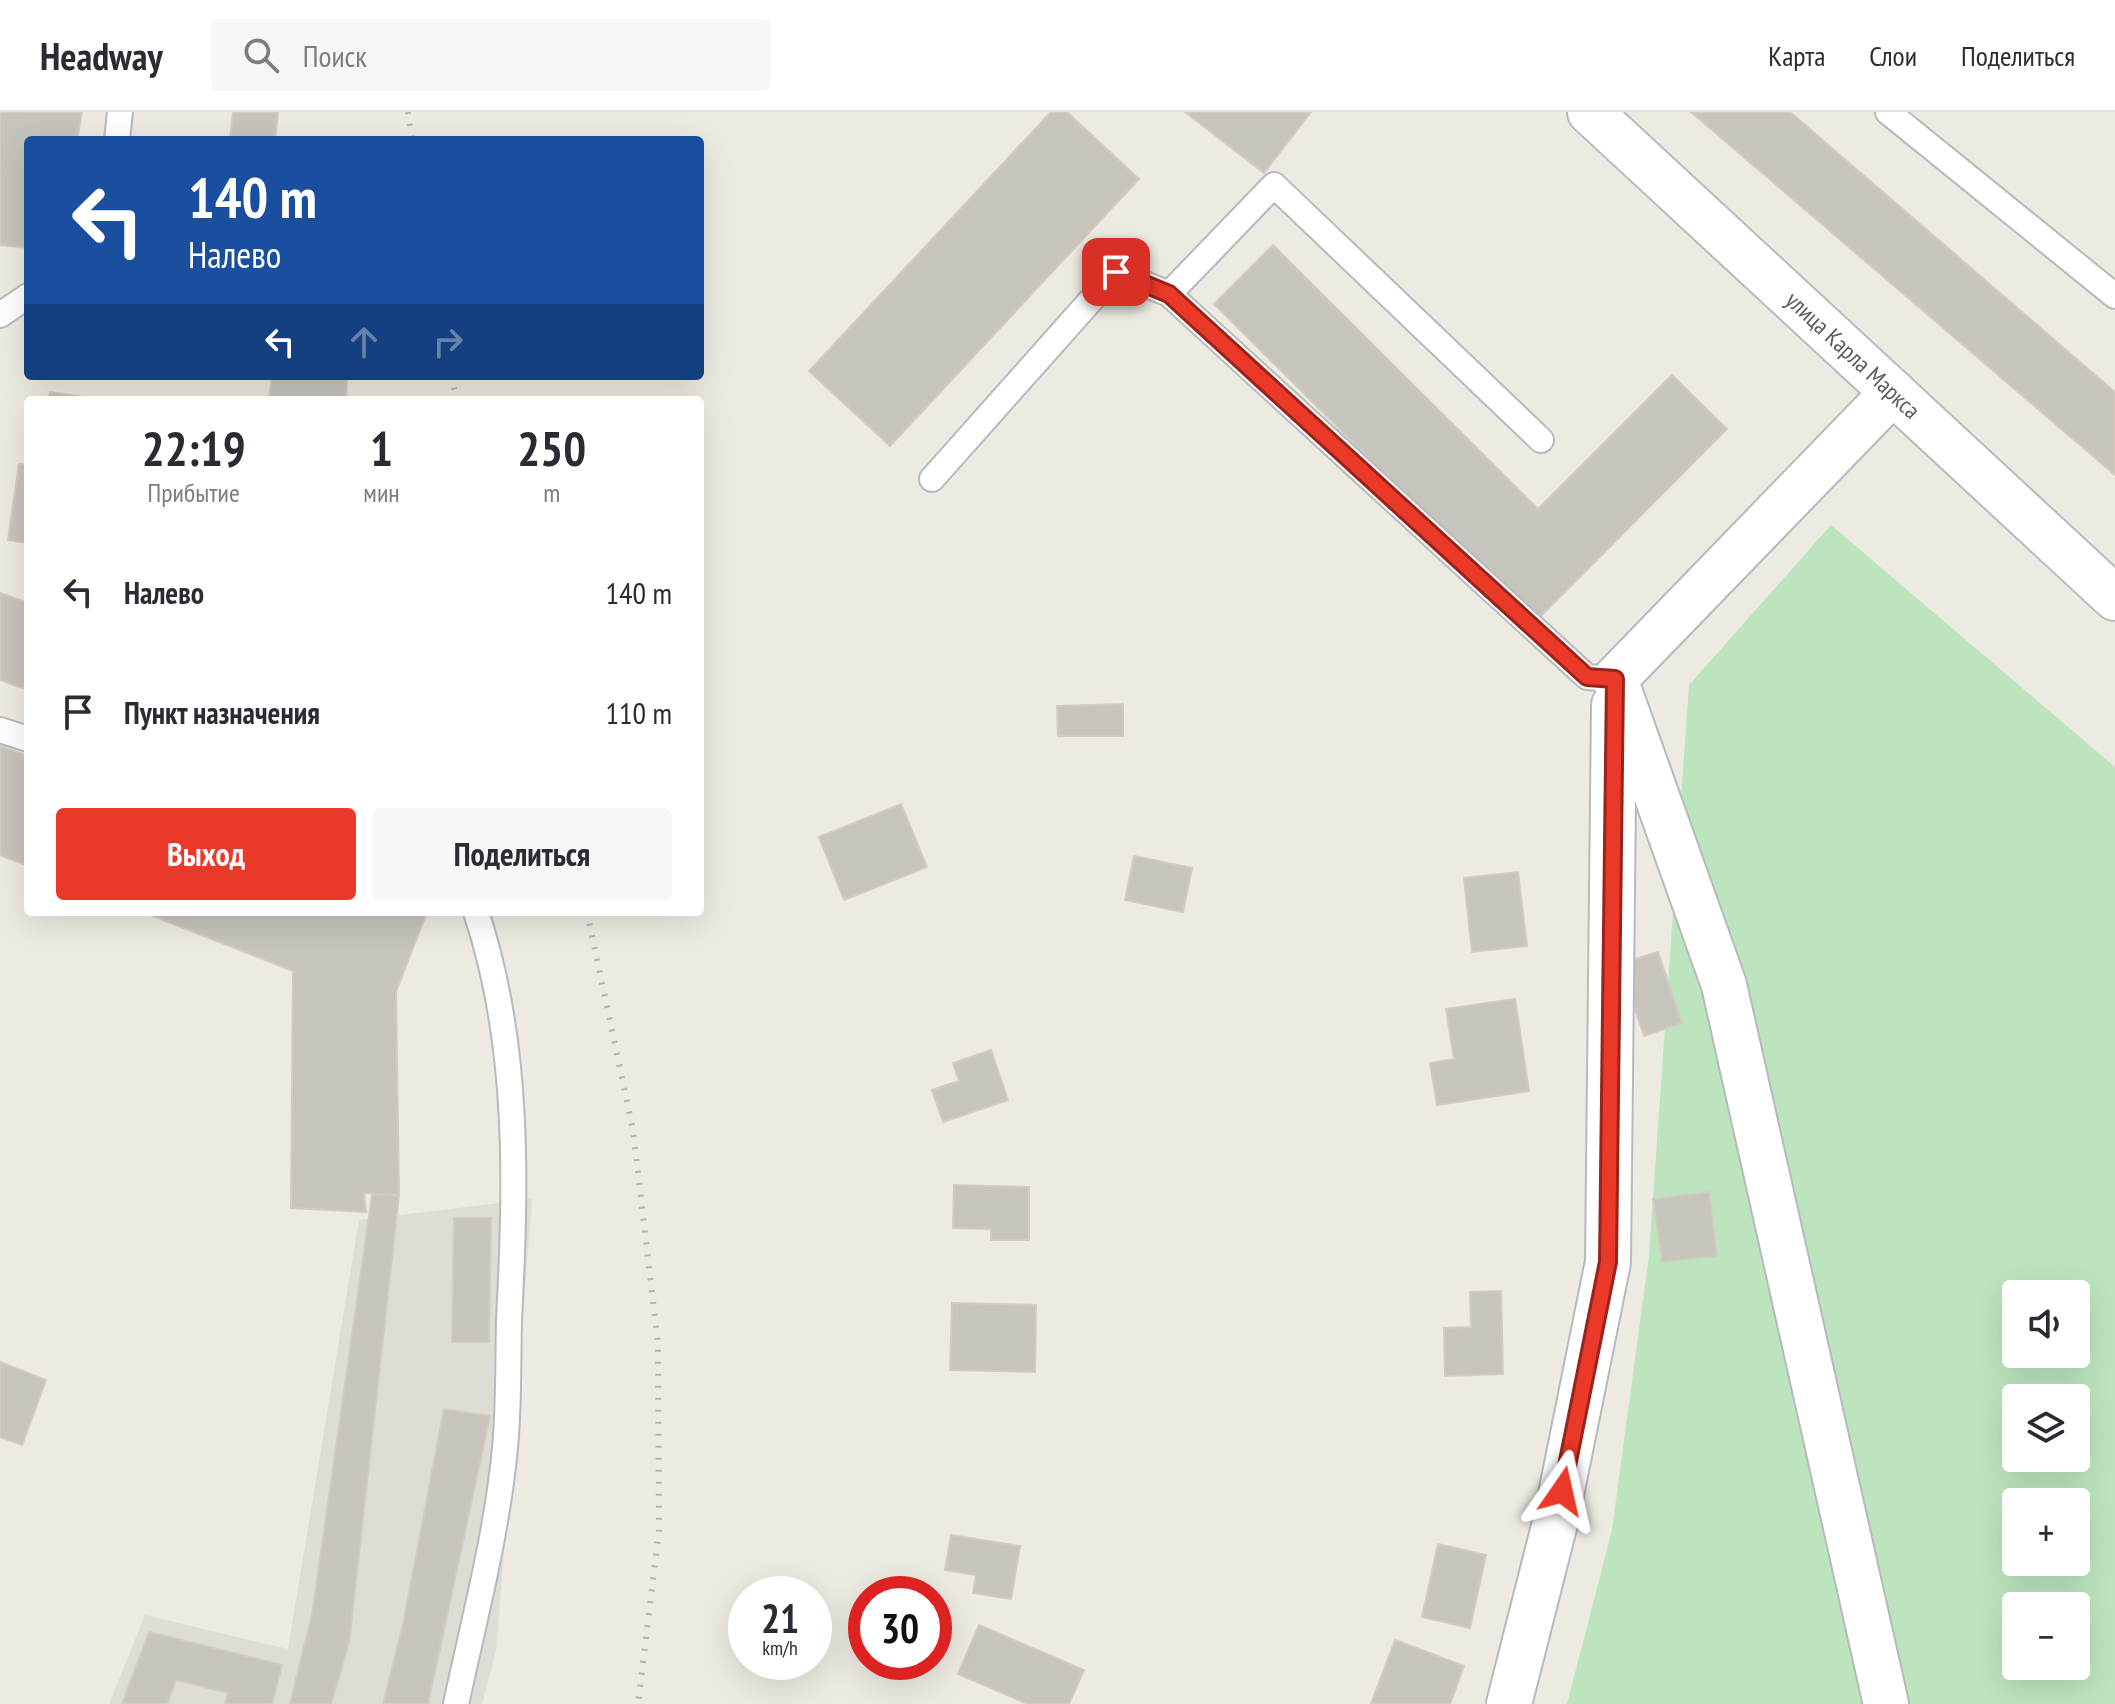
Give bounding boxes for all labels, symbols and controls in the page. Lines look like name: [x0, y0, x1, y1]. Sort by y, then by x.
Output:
search box: [211, 19, 771, 91]
text: Headway: [40, 31, 163, 80]
icon: search: [239, 33, 283, 77]
text: Поиск: [303, 36, 367, 75]
text: Карта: [1768, 37, 1825, 74]
text: Слои: [1869, 37, 1917, 74]
text: Поделиться: [1961, 37, 2075, 74]
text: 140 m: [188, 161, 317, 233]
icon: left: [56, 168, 160, 272]
text: Налево: [188, 231, 281, 278]
pin: [1082, 238, 1150, 306]
icon: arrive: [1094, 250, 1138, 294]
street label: улица Карла Маркса: [1779, 285, 1927, 425]
icon: left: [258, 320, 302, 364]
icon: ahead: [342, 320, 386, 364]
icon: right: [426, 320, 470, 364]
text: 22:19: [142, 417, 246, 479]
text: 1: [370, 417, 393, 479]
text: 250: [517, 417, 586, 479]
text: Прибытие: [148, 476, 240, 509]
text: мин: [363, 476, 400, 509]
text: m: [543, 476, 560, 509]
icon: left: [56, 570, 100, 614]
text: Налево: [124, 573, 204, 612]
text: 140 m: [606, 573, 672, 612]
icon: arrive: [56, 690, 100, 734]
text: Пункт назначения: [124, 693, 320, 732]
text: 110 m: [606, 693, 672, 732]
button: Выход: [56, 808, 356, 900]
button: Поделиться: [372, 808, 672, 900]
map controls: [2002, 1280, 2090, 1680]
button: sound: [2002, 1280, 2090, 1368]
button: layers: [2002, 1384, 2090, 1472]
position arrow: [1520, 1449, 1604, 1533]
button: +: [2002, 1488, 2090, 1576]
speed limit sign: 30: [848, 1576, 952, 1680]
text: 21: [761, 1592, 799, 1644]
button: −: [2002, 1592, 2090, 1680]
text: km/h: [762, 1635, 798, 1661]

